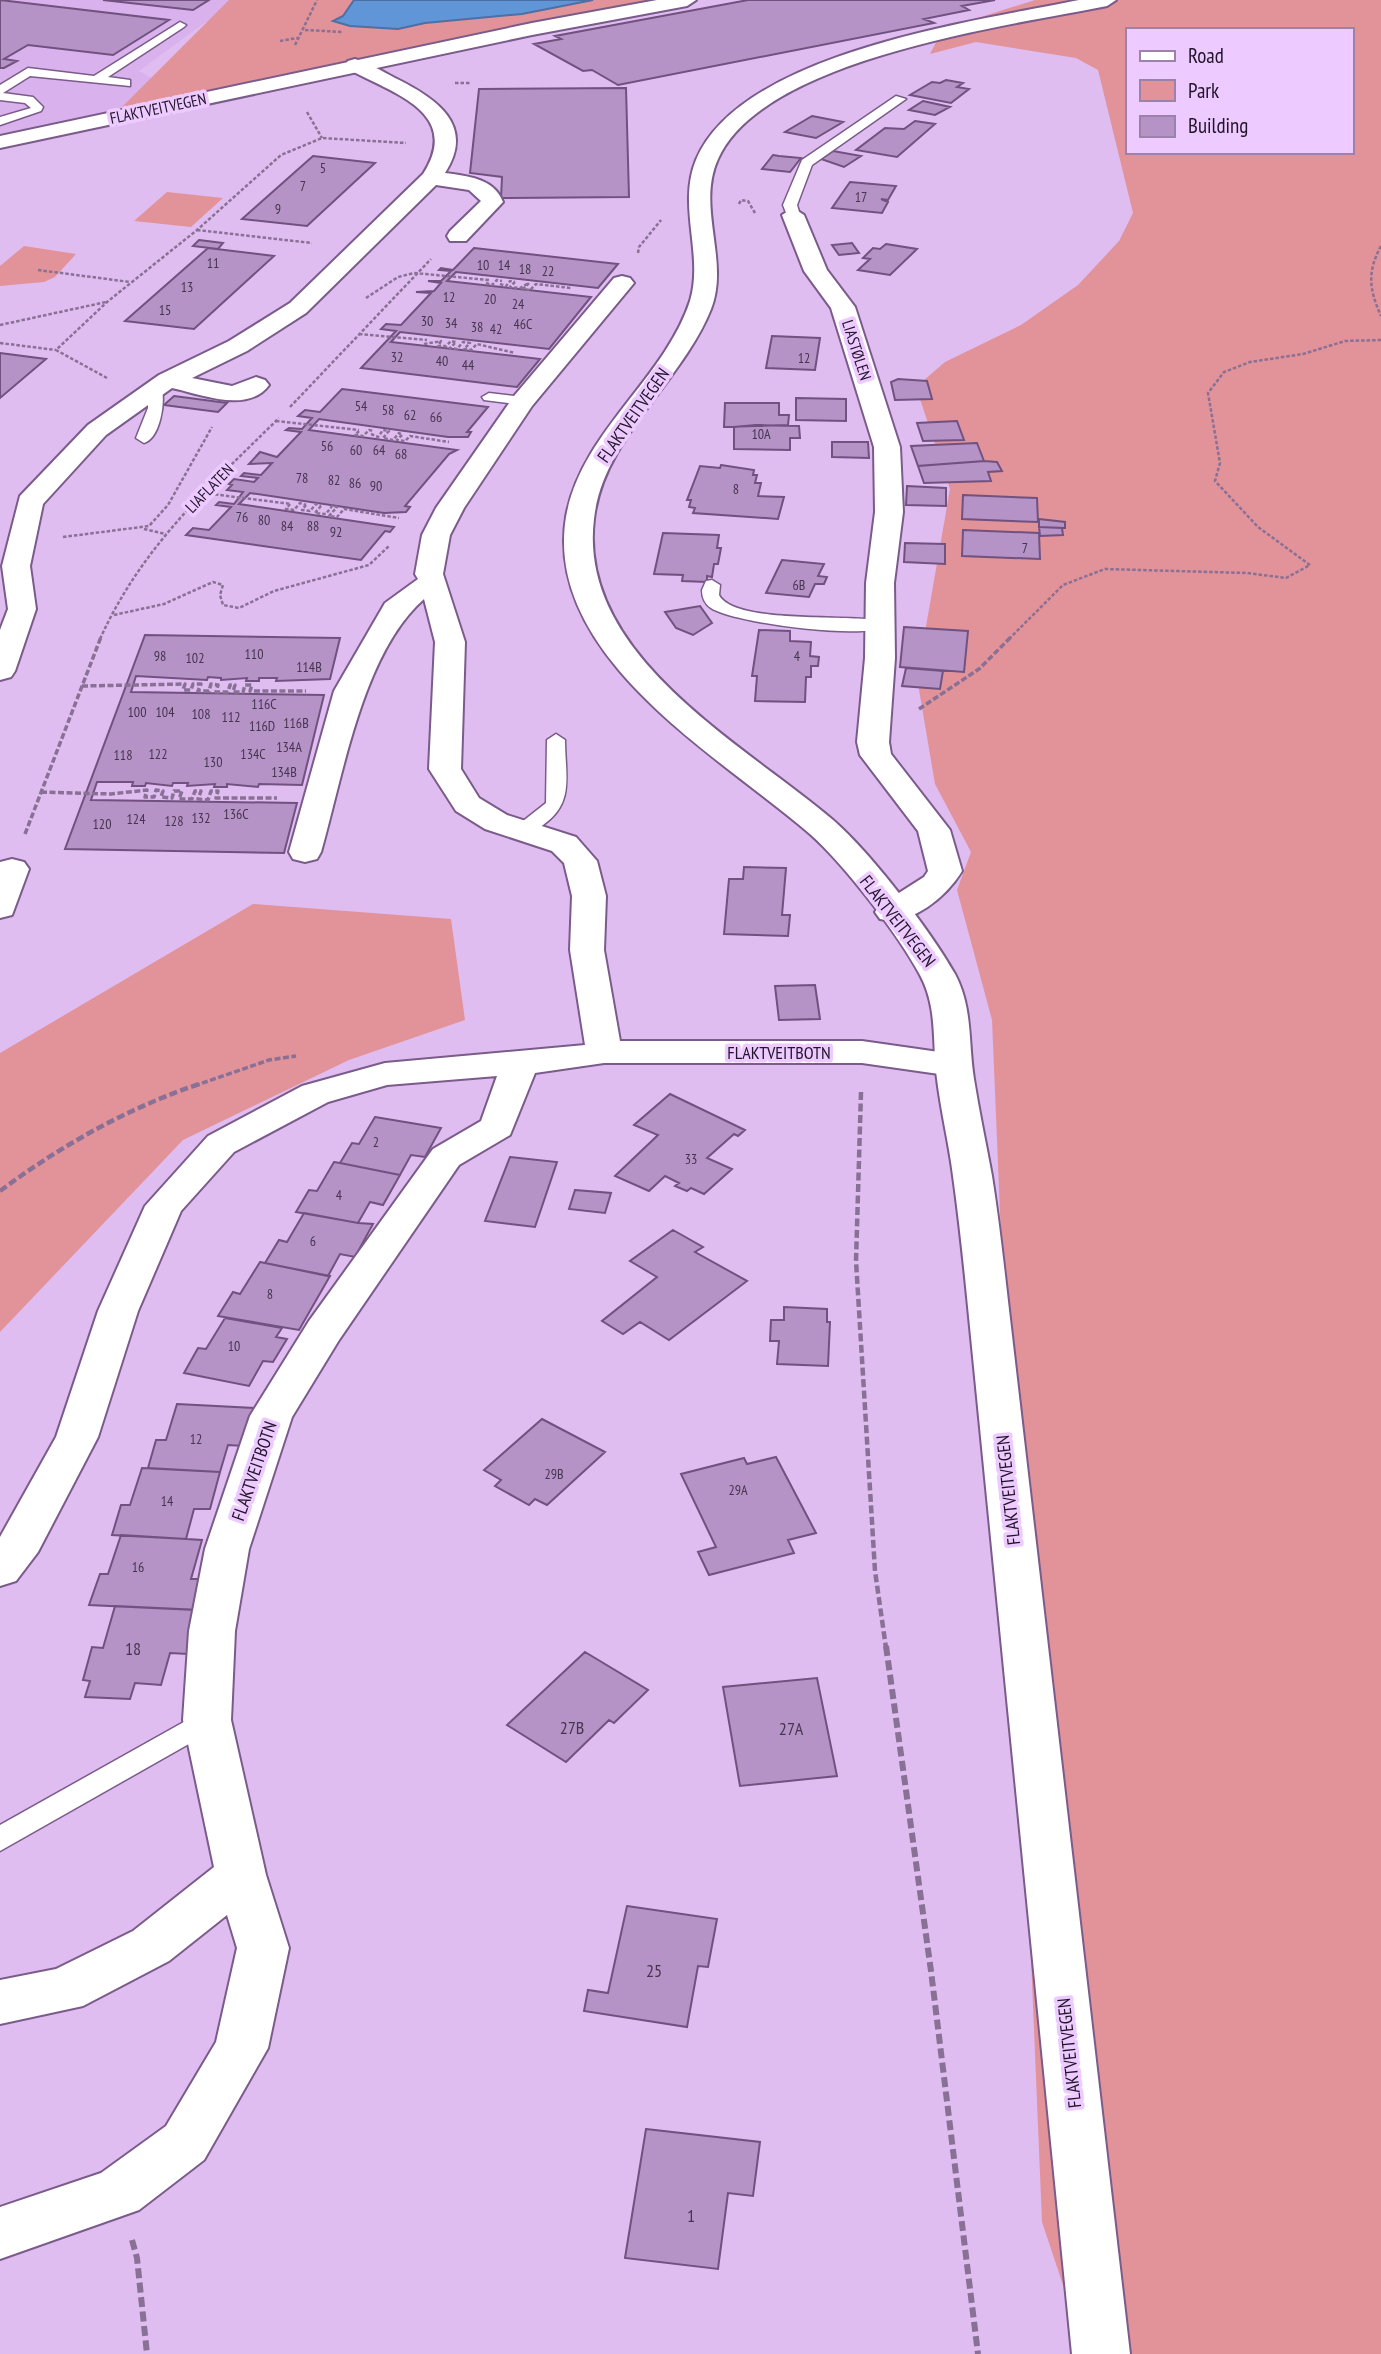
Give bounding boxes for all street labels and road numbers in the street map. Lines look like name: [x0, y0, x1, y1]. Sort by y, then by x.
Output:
street label: FLAKTVEITVEGEN: [108, 88, 208, 128]
street label: LIASTØLEN: [838, 317, 876, 383]
street label: FLAKTVEITVEGEN: [592, 363, 674, 467]
street label: LIAFLATEN: [181, 459, 237, 517]
street label: FLAKTVEITVEGEN: [855, 870, 941, 972]
street label: FLAKTVEITBOTN: [727, 1041, 831, 1064]
street label: FLAKTVEITBOTN: [226, 1418, 282, 1524]
street label: FLAKTVEITVEGEN: [991, 1434, 1025, 1546]
street label: FLAKTVEITVEGEN: [1052, 1997, 1086, 2109]

